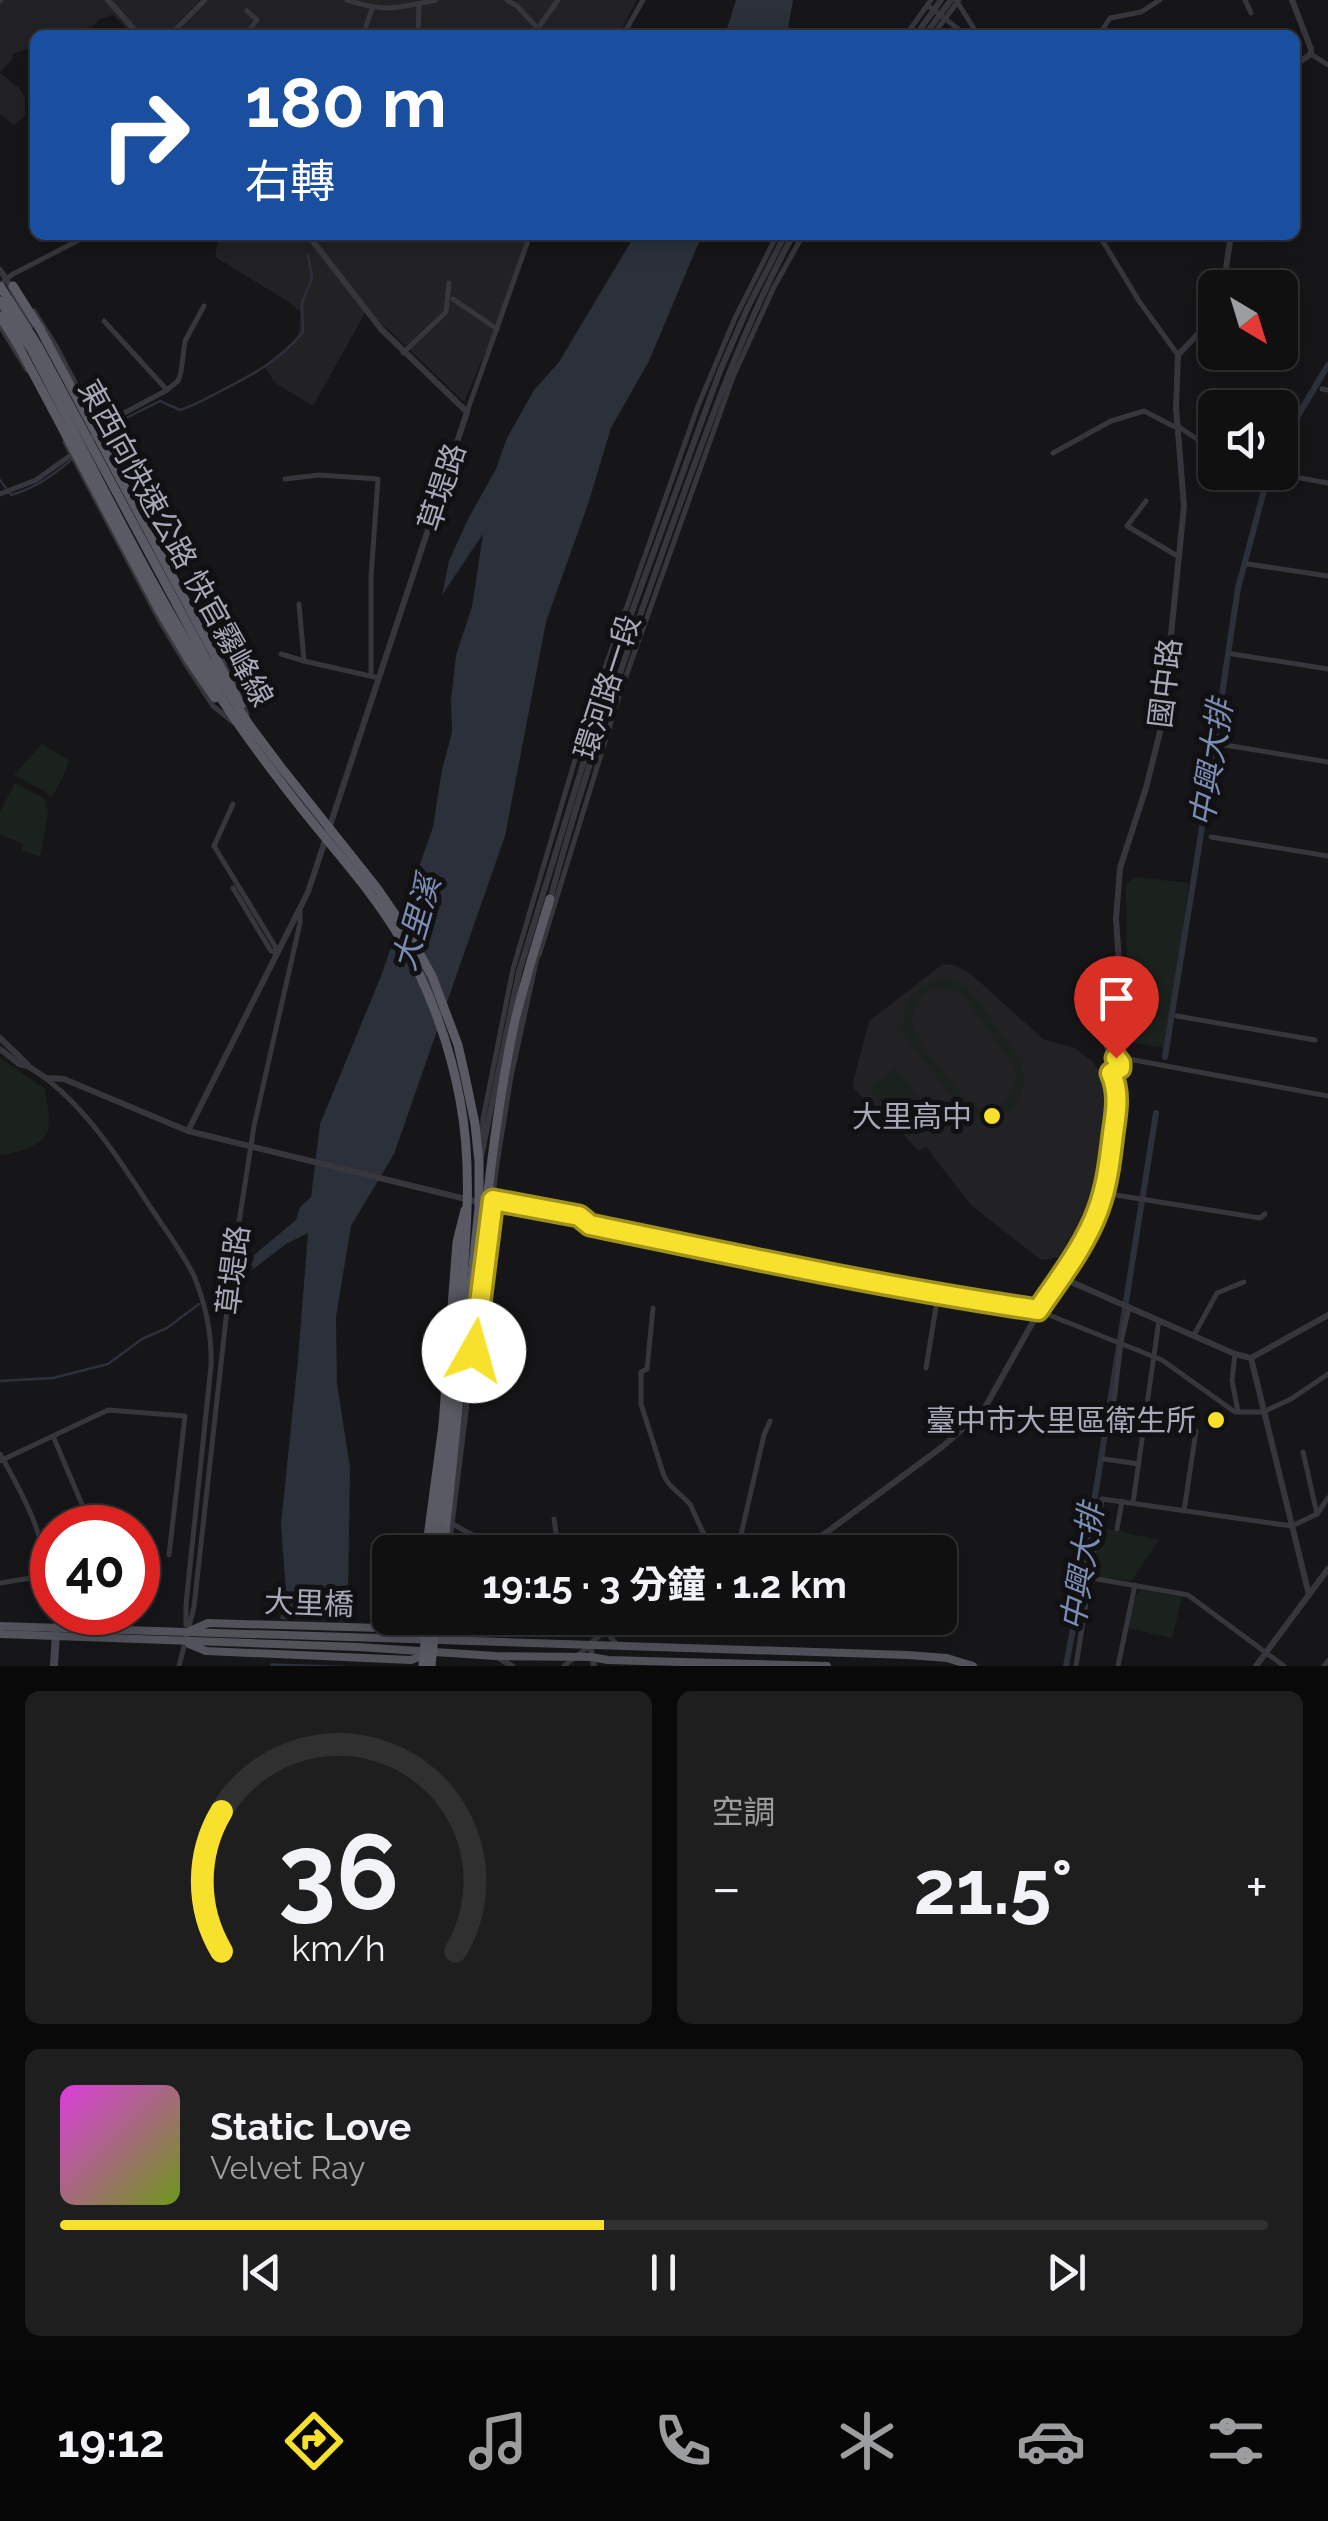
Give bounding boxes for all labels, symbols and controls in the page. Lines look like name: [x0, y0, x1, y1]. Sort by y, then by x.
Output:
text: 180 m: [245, 61, 447, 143]
icon: right: [80, 70, 210, 200]
text: 右轉: [245, 155, 335, 208]
north arrow: [1198, 270, 1298, 370]
map controls: [1198, 270, 1298, 490]
street label: 東西向快速公路 快官霧峰線: [72, 374, 280, 712]
button: sound: [1198, 390, 1298, 490]
street label: 草堤路: [411, 439, 473, 535]
street label: 環河路一段: [567, 610, 647, 764]
street label: 國中路: [1142, 636, 1188, 730]
water label: 中興大排: [1183, 693, 1240, 829]
water label: 大里溪: [385, 868, 448, 974]
pin: [1074, 956, 1159, 1059]
icon: arrive: [1089, 971, 1144, 1026]
place label: 大里高中: [852, 1099, 972, 1134]
marker: 大里高中: [981, 1105, 1003, 1127]
street label: 草堤路: [210, 1223, 256, 1317]
position arrow: [422, 1299, 526, 1403]
place label: 臺中市大里區衛生所: [926, 1403, 1196, 1438]
marker: 臺中市大里區衛生所: [1205, 1409, 1227, 1431]
water label: 中興大排: [1054, 1497, 1111, 1633]
speed limit sign: 40: [30, 1505, 160, 1635]
text: 19:15 · 3 分鐘 · 1.2 km: [482, 1562, 847, 1607]
street label: 大里橋: [263, 1584, 355, 1622]
text: 空調: [712, 1793, 776, 1830]
text: 36: [278, 1811, 399, 1933]
text: 21.5°: [914, 1843, 1073, 1932]
text: −: [712, 1855, 741, 1920]
text: +: [1245, 1855, 1268, 1920]
text: km/h: [291, 1927, 385, 1969]
text: Static Love: [210, 2104, 411, 2149]
text: Velvet Ray: [210, 2149, 365, 2186]
icon: previous: [234, 2245, 289, 2300]
icon: pause: [636, 2245, 691, 2300]
icon: next: [1039, 2245, 1094, 2300]
icon: directions: [279, 2406, 349, 2476]
icon: music: [463, 2406, 533, 2476]
icon: phone: [648, 2406, 718, 2476]
icon: climate: [832, 2406, 902, 2476]
icon: car: [1016, 2406, 1086, 2476]
icon: filters: [1201, 2406, 1271, 2476]
text: 19:12: [57, 2415, 165, 2468]

